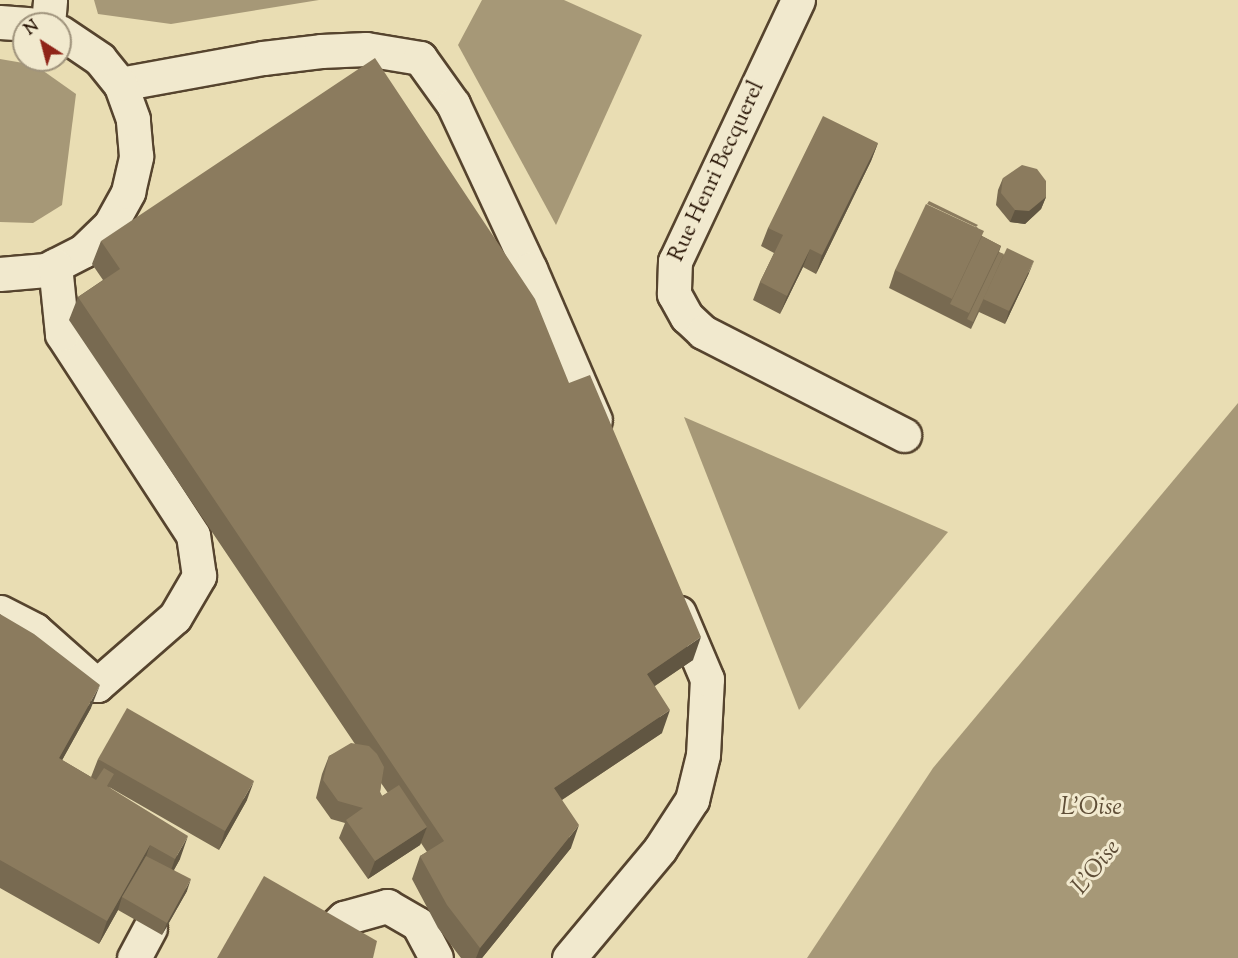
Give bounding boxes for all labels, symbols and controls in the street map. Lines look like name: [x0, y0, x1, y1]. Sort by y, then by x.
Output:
north arrow: [12, 12, 72, 72]
text: N: [20, 16, 44, 42]
street label: Rue Henri Becquerel: [665, 78, 771, 266]
water label: L’Oise: [1060, 795, 1122, 823]
water label: L'Oise: [1066, 835, 1128, 901]

